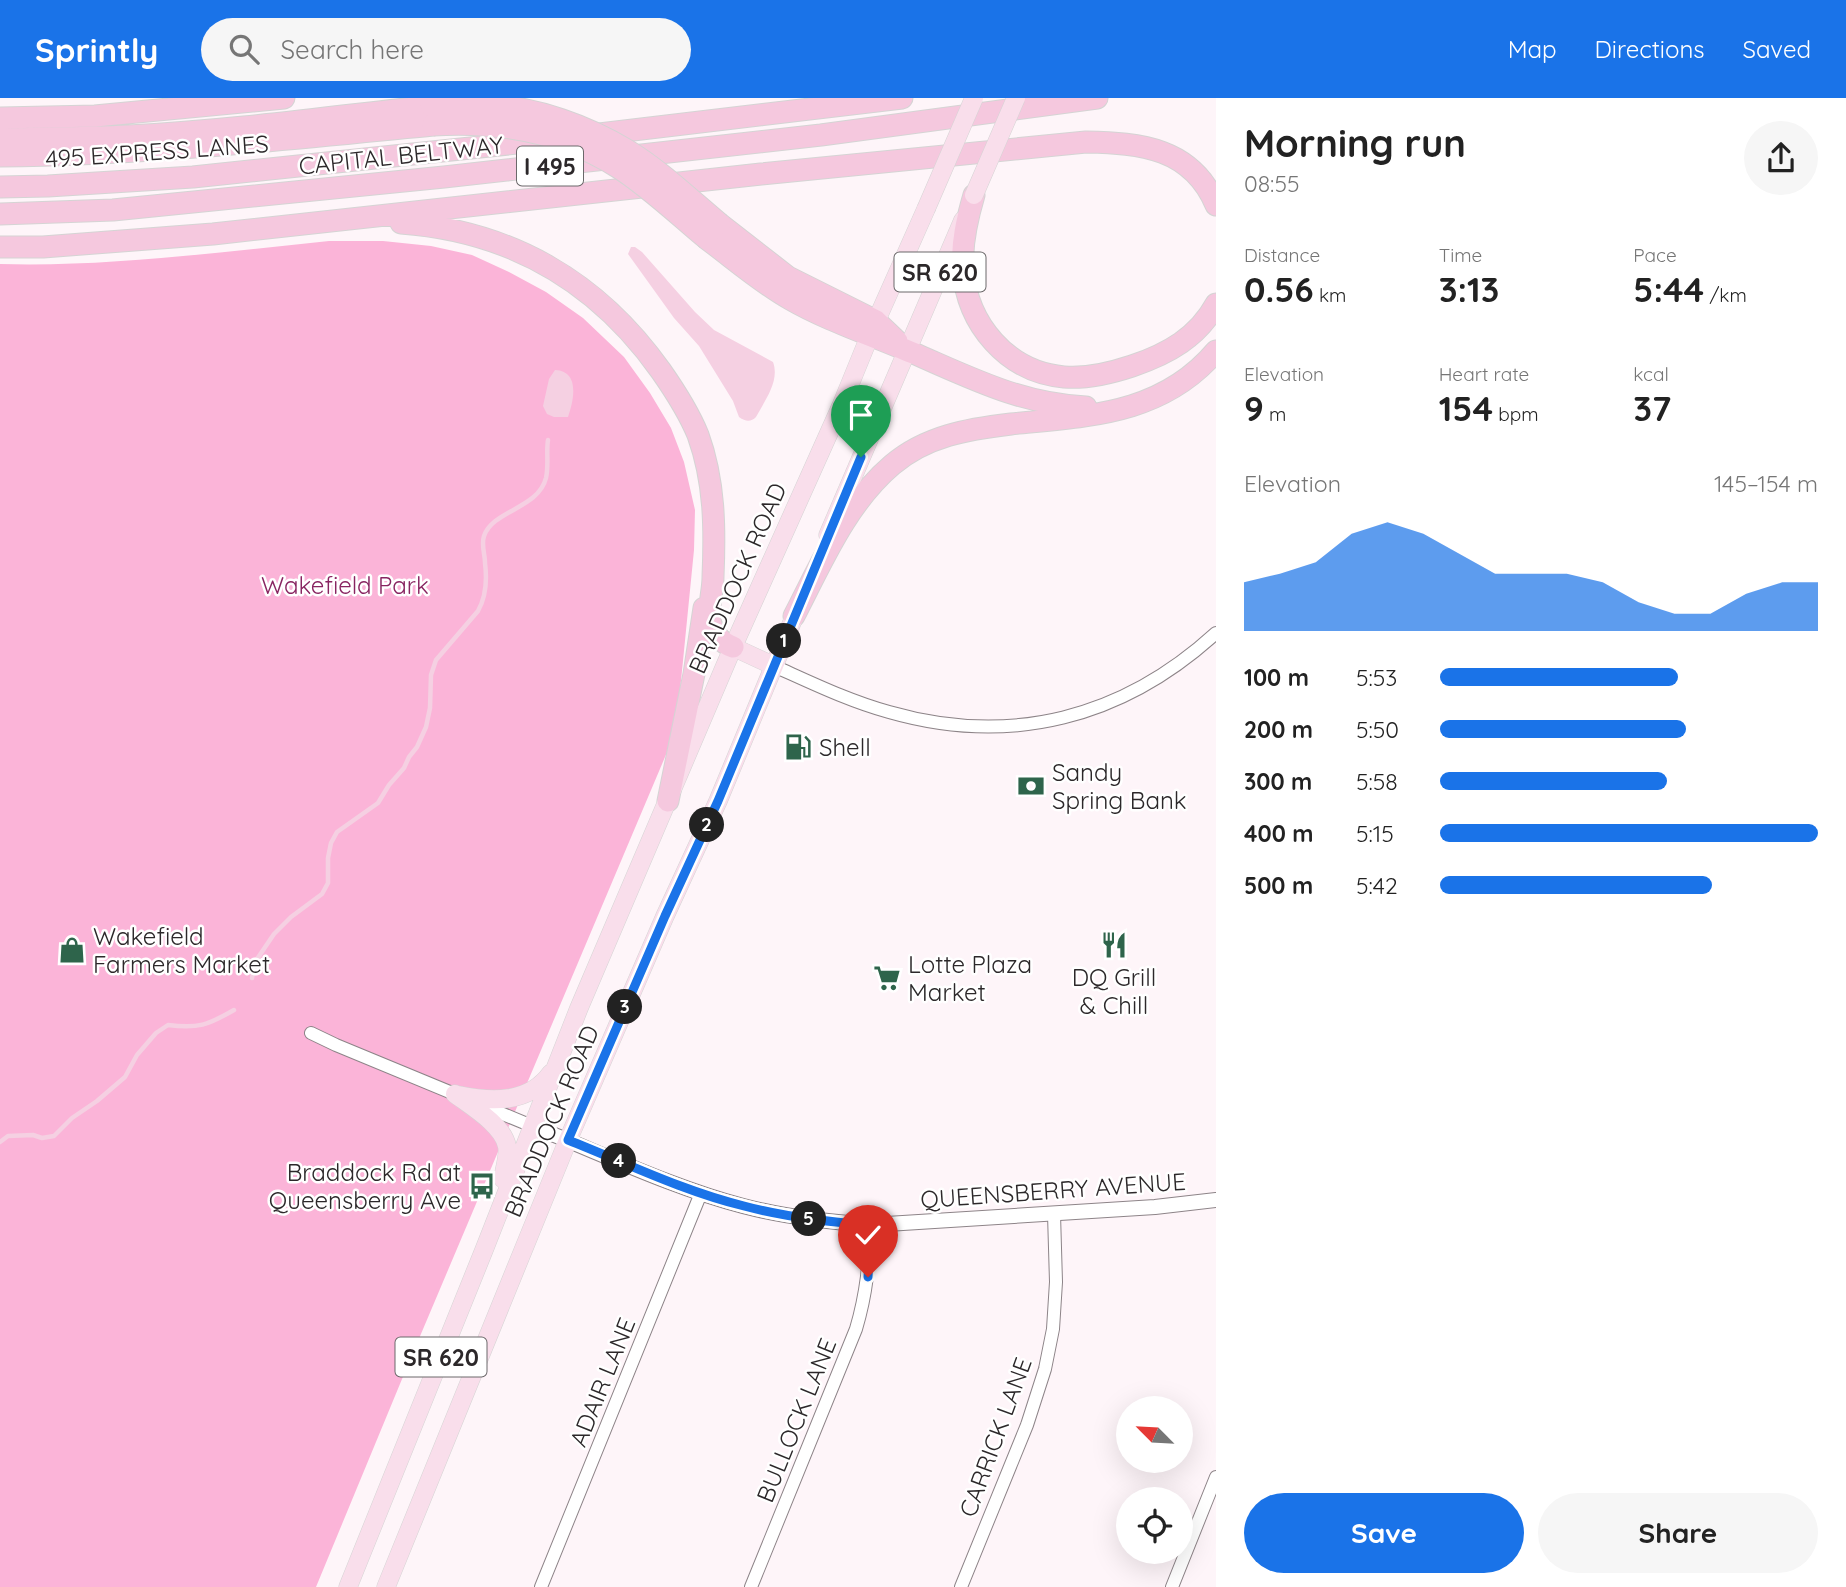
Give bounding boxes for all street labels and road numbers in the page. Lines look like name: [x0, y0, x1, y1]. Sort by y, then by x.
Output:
street label: 495 EXPRESS LANES: [44, 128, 270, 174]
street label: CAPITAL BELTWAY: [297, 129, 505, 181]
road number: I 495: [517, 146, 583, 186]
road number: SR 620: [894, 252, 986, 292]
street label: BRADDOCK ROAD: [682, 478, 792, 678]
street label: BRADDOCK ROAD: [497, 1021, 605, 1221]
street label: QUEENSBERRY AVENUE: [919, 1166, 1187, 1214]
street label: ADAIR LANE: [563, 1313, 641, 1451]
street label: BULLOCK LANE: [749, 1334, 843, 1506]
road number: SR 620: [396, 1338, 486, 1376]
street label: CARRICK LANE: [952, 1353, 1038, 1521]

